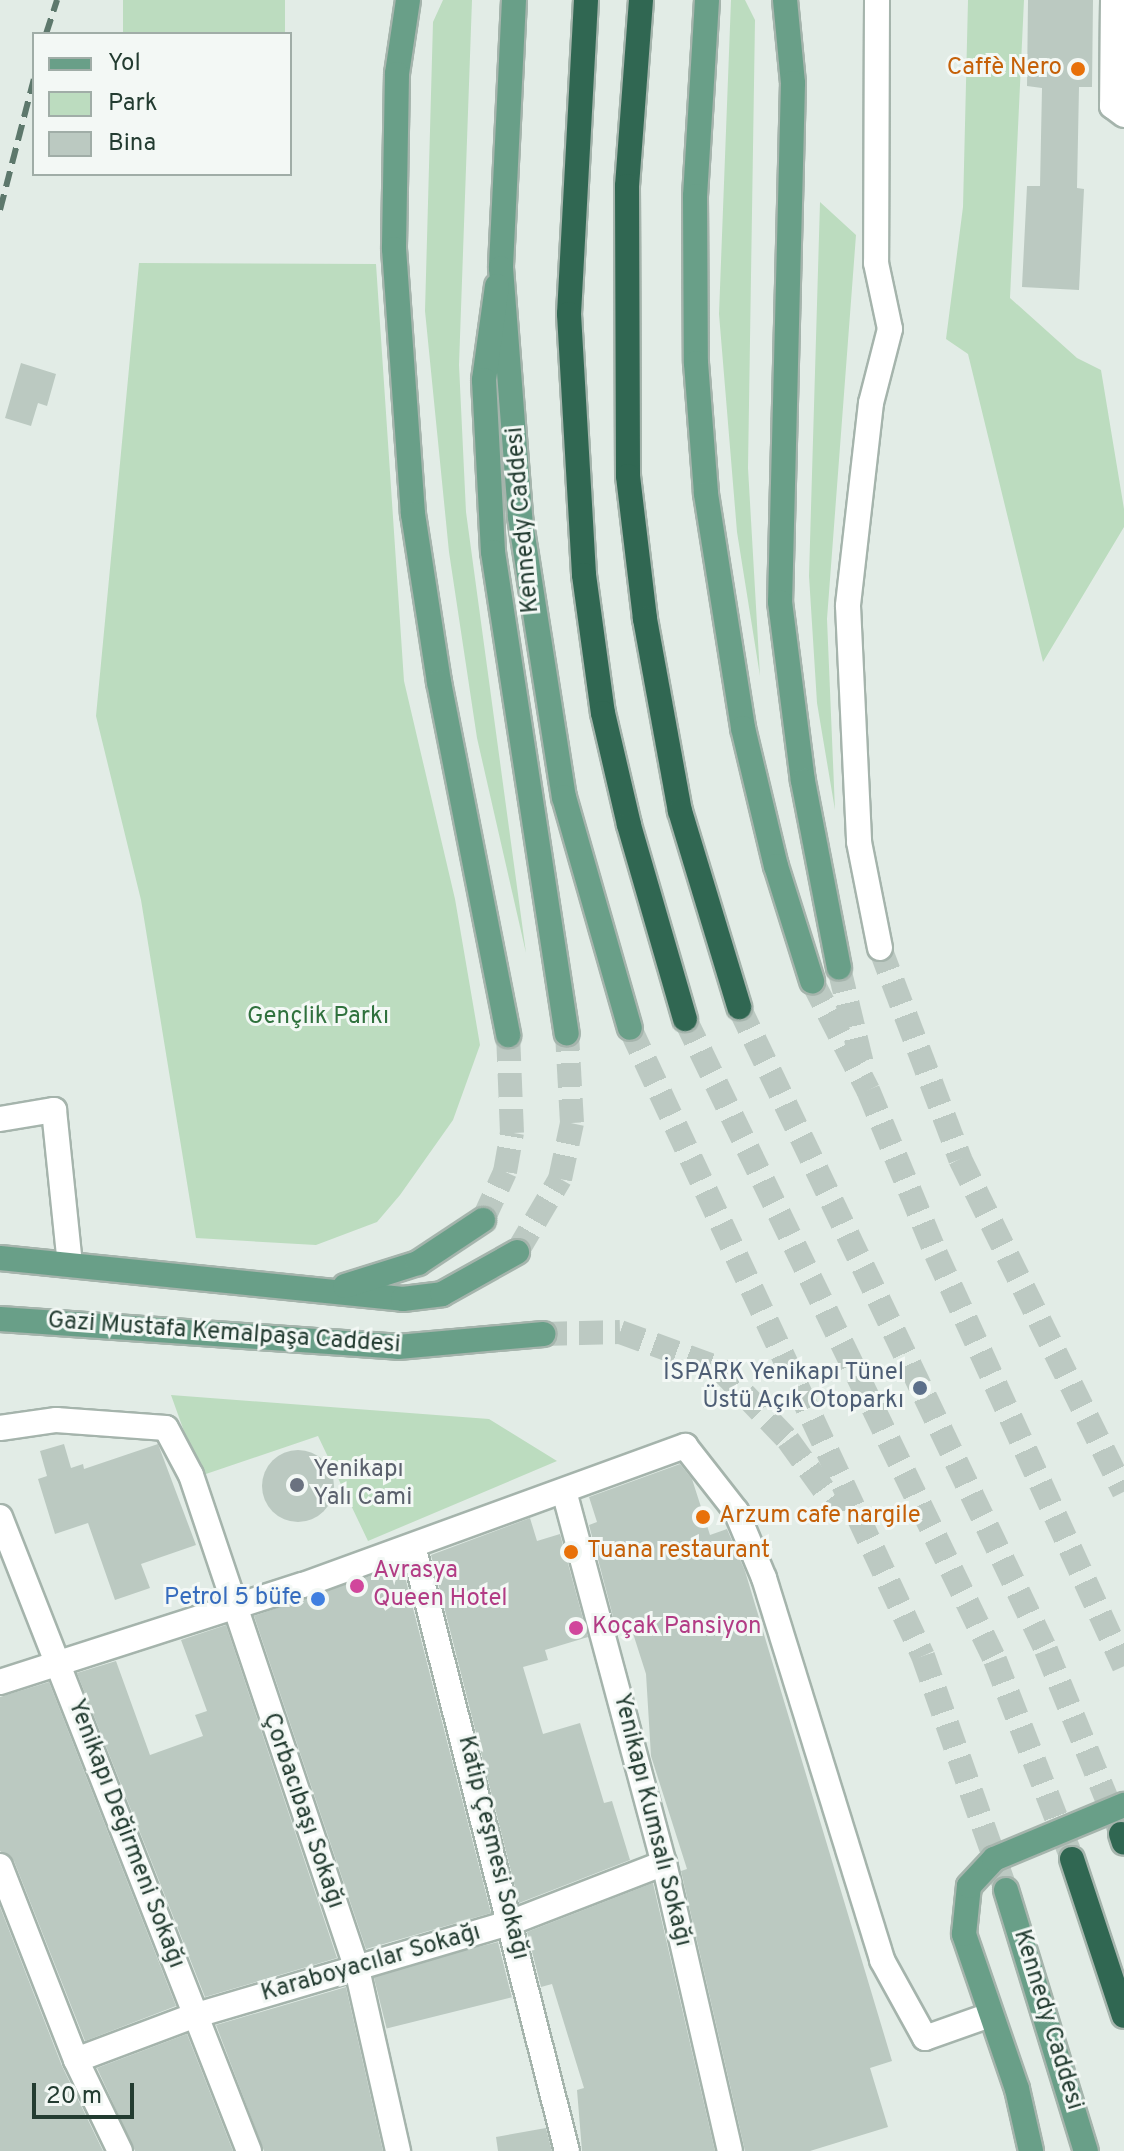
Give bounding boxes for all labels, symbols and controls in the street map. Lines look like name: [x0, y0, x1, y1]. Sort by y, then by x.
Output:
legend: [32, 32, 292, 176]
text: Yol: [108, 49, 141, 79]
place label: Caffè Nero: [947, 55, 1062, 83]
marker: Caffè Nero: [1069, 60, 1087, 78]
text: Park: [108, 89, 158, 119]
text: Bina: [108, 129, 156, 159]
street label: Kennedy Caddesi: [502, 426, 546, 614]
park label: Gençlik Parkı: [247, 1004, 389, 1032]
street label: Gazi Mustafa Kemalpaşa Caddesi: [47, 1307, 401, 1361]
place label: İSPARK Yenikapı Tünel Üstü Açık Otoparkı: [661, 1360, 904, 1416]
marker: İSPARK Yenikapı Tünel Üstü Açık Otoparkı: [911, 1379, 929, 1397]
place label: Yenikapı Yalı Cami: [313, 1457, 412, 1513]
marker: Yenikapı Yalı Cami: [288, 1476, 306, 1494]
place label: Arzum cafe nargile: [719, 1503, 921, 1531]
marker: Arzum cafe nargile: [694, 1508, 712, 1526]
place label: Tuana restaurant: [587, 1538, 770, 1566]
marker: Tuana restaurant: [562, 1543, 580, 1561]
place label: Avrasya Queen Hotel: [373, 1558, 508, 1614]
marker: Avrasya Queen Hotel: [348, 1577, 366, 1595]
place label: Petrol 5 büfe: [164, 1585, 302, 1613]
marker: Petrol 5 büfe: [309, 1590, 327, 1608]
place label: Koçak Pansiyon: [592, 1614, 762, 1642]
marker: Koçak Pansiyon: [567, 1619, 585, 1637]
street label: Yenikapı Kumsalı Sokağı: [606, 1691, 696, 1949]
street label: Yenikapı Değirmeni Sokağı: [60, 1695, 190, 1973]
street label: Çorbacıbaşı Sokağı: [255, 1710, 349, 1912]
street label: Katip Çeşmesi Sokağı: [450, 1733, 534, 1963]
street label: Karaboyacılar Sokağı: [258, 1919, 484, 2009]
street label: Kennedy Caddesi: [1006, 1926, 1088, 2114]
scale bar: [36, 2067, 138, 2117]
text: 20 m: [46, 2082, 102, 2112]

